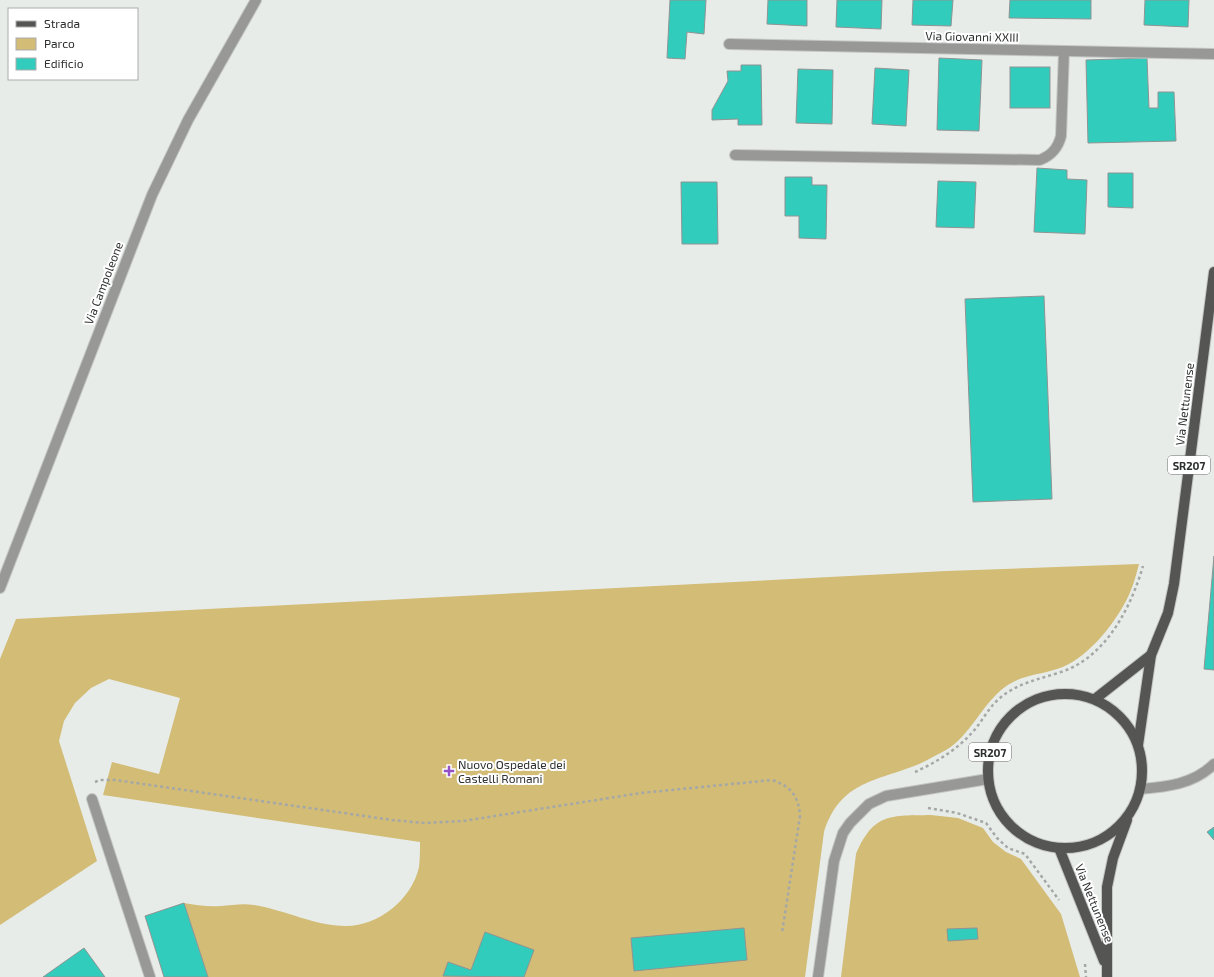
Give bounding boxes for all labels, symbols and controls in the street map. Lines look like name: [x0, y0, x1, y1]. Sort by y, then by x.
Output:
legend: [8, 8, 138, 80]
text: Strada: [44, 16, 80, 30]
street label: Via Giovanni XXIII: [925, 28, 1019, 44]
text: Parco: [44, 36, 75, 50]
text: Edificio: [44, 56, 84, 70]
street label: Via Campoleone: [81, 240, 125, 326]
street label: Via Nettunense: [1172, 362, 1196, 446]
road number: SR207: [1168, 456, 1210, 474]
road number: SR207: [969, 743, 1011, 761]
place label: Nuovo Ospedale dei Castelli Romani: [458, 757, 566, 785]
marker: Nuovo Ospedale dei Castelli Romani: [443, 765, 455, 777]
street label: Via Nettunense: [1073, 862, 1117, 944]

